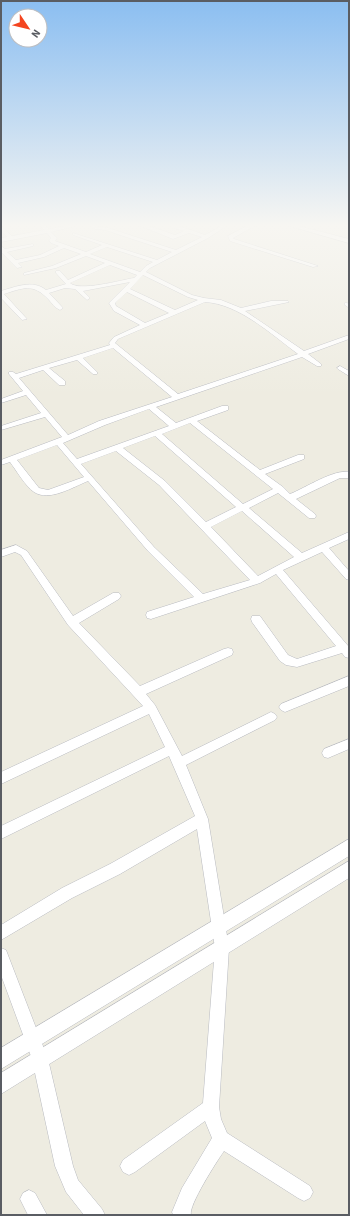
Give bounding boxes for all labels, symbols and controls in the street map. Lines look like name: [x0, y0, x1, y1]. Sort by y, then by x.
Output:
north arrow: [8, 8, 48, 48]
text: N: [28, 26, 44, 41]

